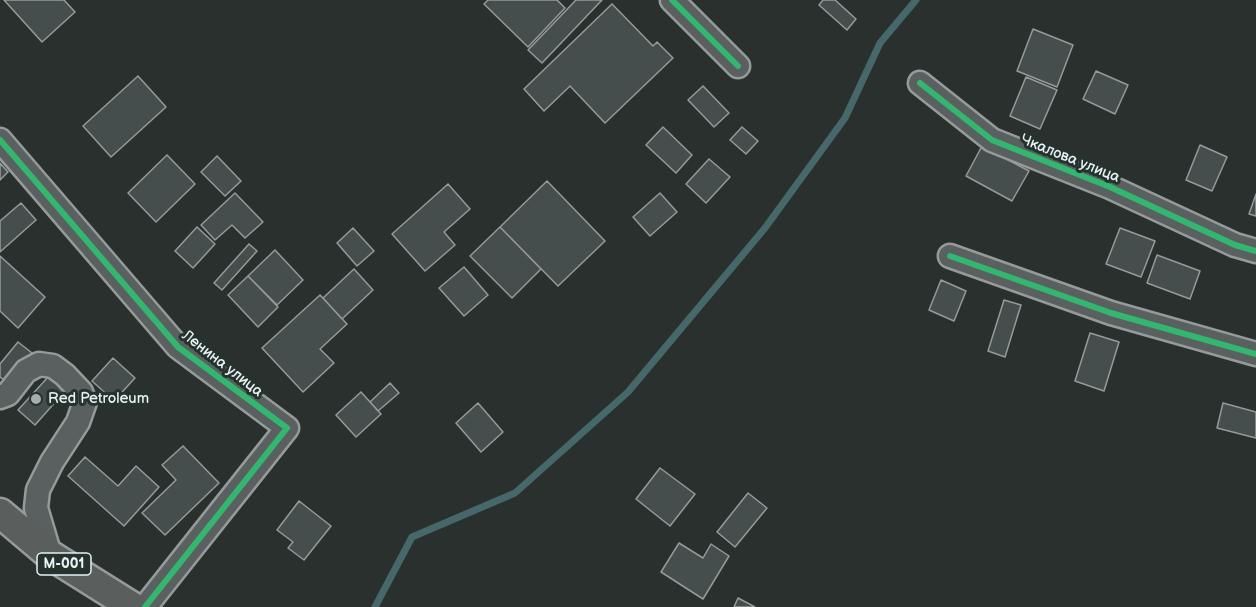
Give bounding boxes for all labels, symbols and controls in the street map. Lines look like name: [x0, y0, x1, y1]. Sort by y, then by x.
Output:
street label: Чкалова улица: [1018, 131, 1122, 187]
street label: Ленина улица: [178, 327, 266, 401]
place label: Red Petroleum: [48, 390, 149, 408]
marker: Red Petroleum: [29, 392, 43, 406]
road number: М-001: [37, 553, 91, 575]

